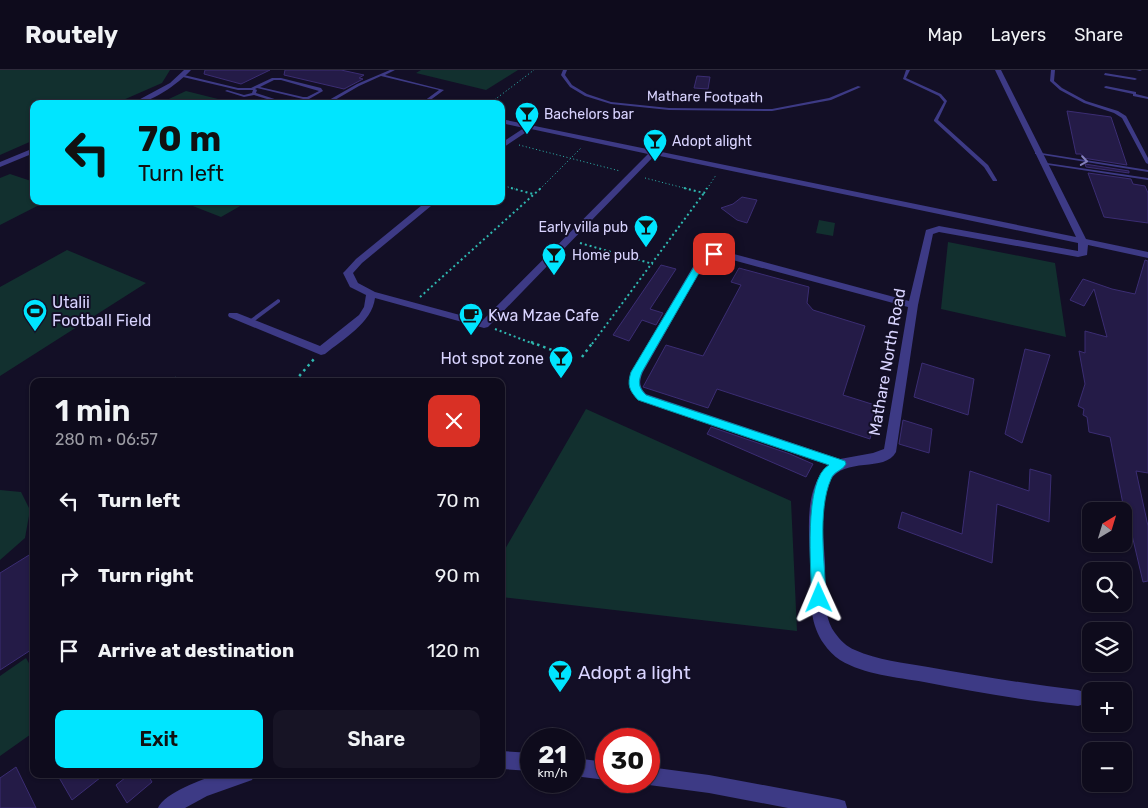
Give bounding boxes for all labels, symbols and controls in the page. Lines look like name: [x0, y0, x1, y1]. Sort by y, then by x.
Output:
text: Routely: [25, 21, 118, 49]
text: Map: [928, 24, 963, 46]
text: Layers: [991, 24, 1046, 46]
text: Share: [1074, 24, 1123, 46]
street label: Mathare Footpath: [647, 87, 763, 107]
bar icon: Bachelors bar: [514, 101, 540, 135]
place label: Bachelors bar: [544, 106, 635, 123]
text: 70 m: [138, 118, 221, 160]
icon: left: [55, 120, 120, 185]
bar icon: Adopt alight: [642, 128, 668, 162]
place label: Adopt alight: [672, 133, 752, 150]
one-way arrow: [1080, 155, 1089, 165]
text: Turn left: [138, 160, 224, 187]
bar icon: Early villa pub: [633, 214, 659, 248]
place label: Early villa pub: [538, 219, 628, 236]
pin: [693, 233, 735, 275]
icon: arrive: [700, 240, 728, 268]
bar icon: Home pub: [541, 242, 567, 276]
place label: Home pub: [572, 247, 639, 264]
street label: Mathare North Road: [865, 287, 909, 437]
place label: Utalii Football Field: [52, 293, 151, 330]
sports icon: Utalii Football Field: [22, 298, 48, 332]
cafe icon: Kwa Mzae Cafe: [458, 302, 484, 336]
place label: Kwa Mzae Cafe: [488, 306, 599, 325]
bar icon: Hot spot zone: [548, 345, 574, 379]
place label: Hot spot zone: [440, 349, 544, 368]
text: 1 min: [55, 393, 130, 429]
button: close: [428, 395, 480, 447]
text: 280 m · 06:57: [55, 430, 158, 449]
icon: left: [55, 487, 83, 515]
text: Turn left: [98, 489, 180, 512]
text: 70 m: [437, 489, 480, 512]
north arrow: [1082, 502, 1132, 552]
map controls: [1082, 502, 1132, 792]
icon: right: [55, 562, 83, 590]
button: search: [1082, 562, 1132, 612]
text: Turn right: [98, 564, 193, 587]
text: 90 m: [435, 564, 480, 587]
position arrow: [792, 571, 844, 623]
button: layers: [1082, 622, 1132, 672]
icon: arrive: [55, 637, 83, 665]
text: Arrive at destination: [98, 639, 294, 662]
text: 120 m: [427, 639, 480, 662]
bar icon: Adopt a light: [547, 659, 573, 693]
place label: Adopt a light: [578, 661, 691, 684]
button: +: [1082, 682, 1132, 732]
button: Exit: [55, 710, 263, 768]
button: Share: [273, 710, 480, 768]
speed limit sign: 30: [595, 728, 660, 793]
text: 21: [538, 740, 567, 769]
button: −: [1082, 742, 1132, 792]
text: km/h: [538, 766, 567, 780]

